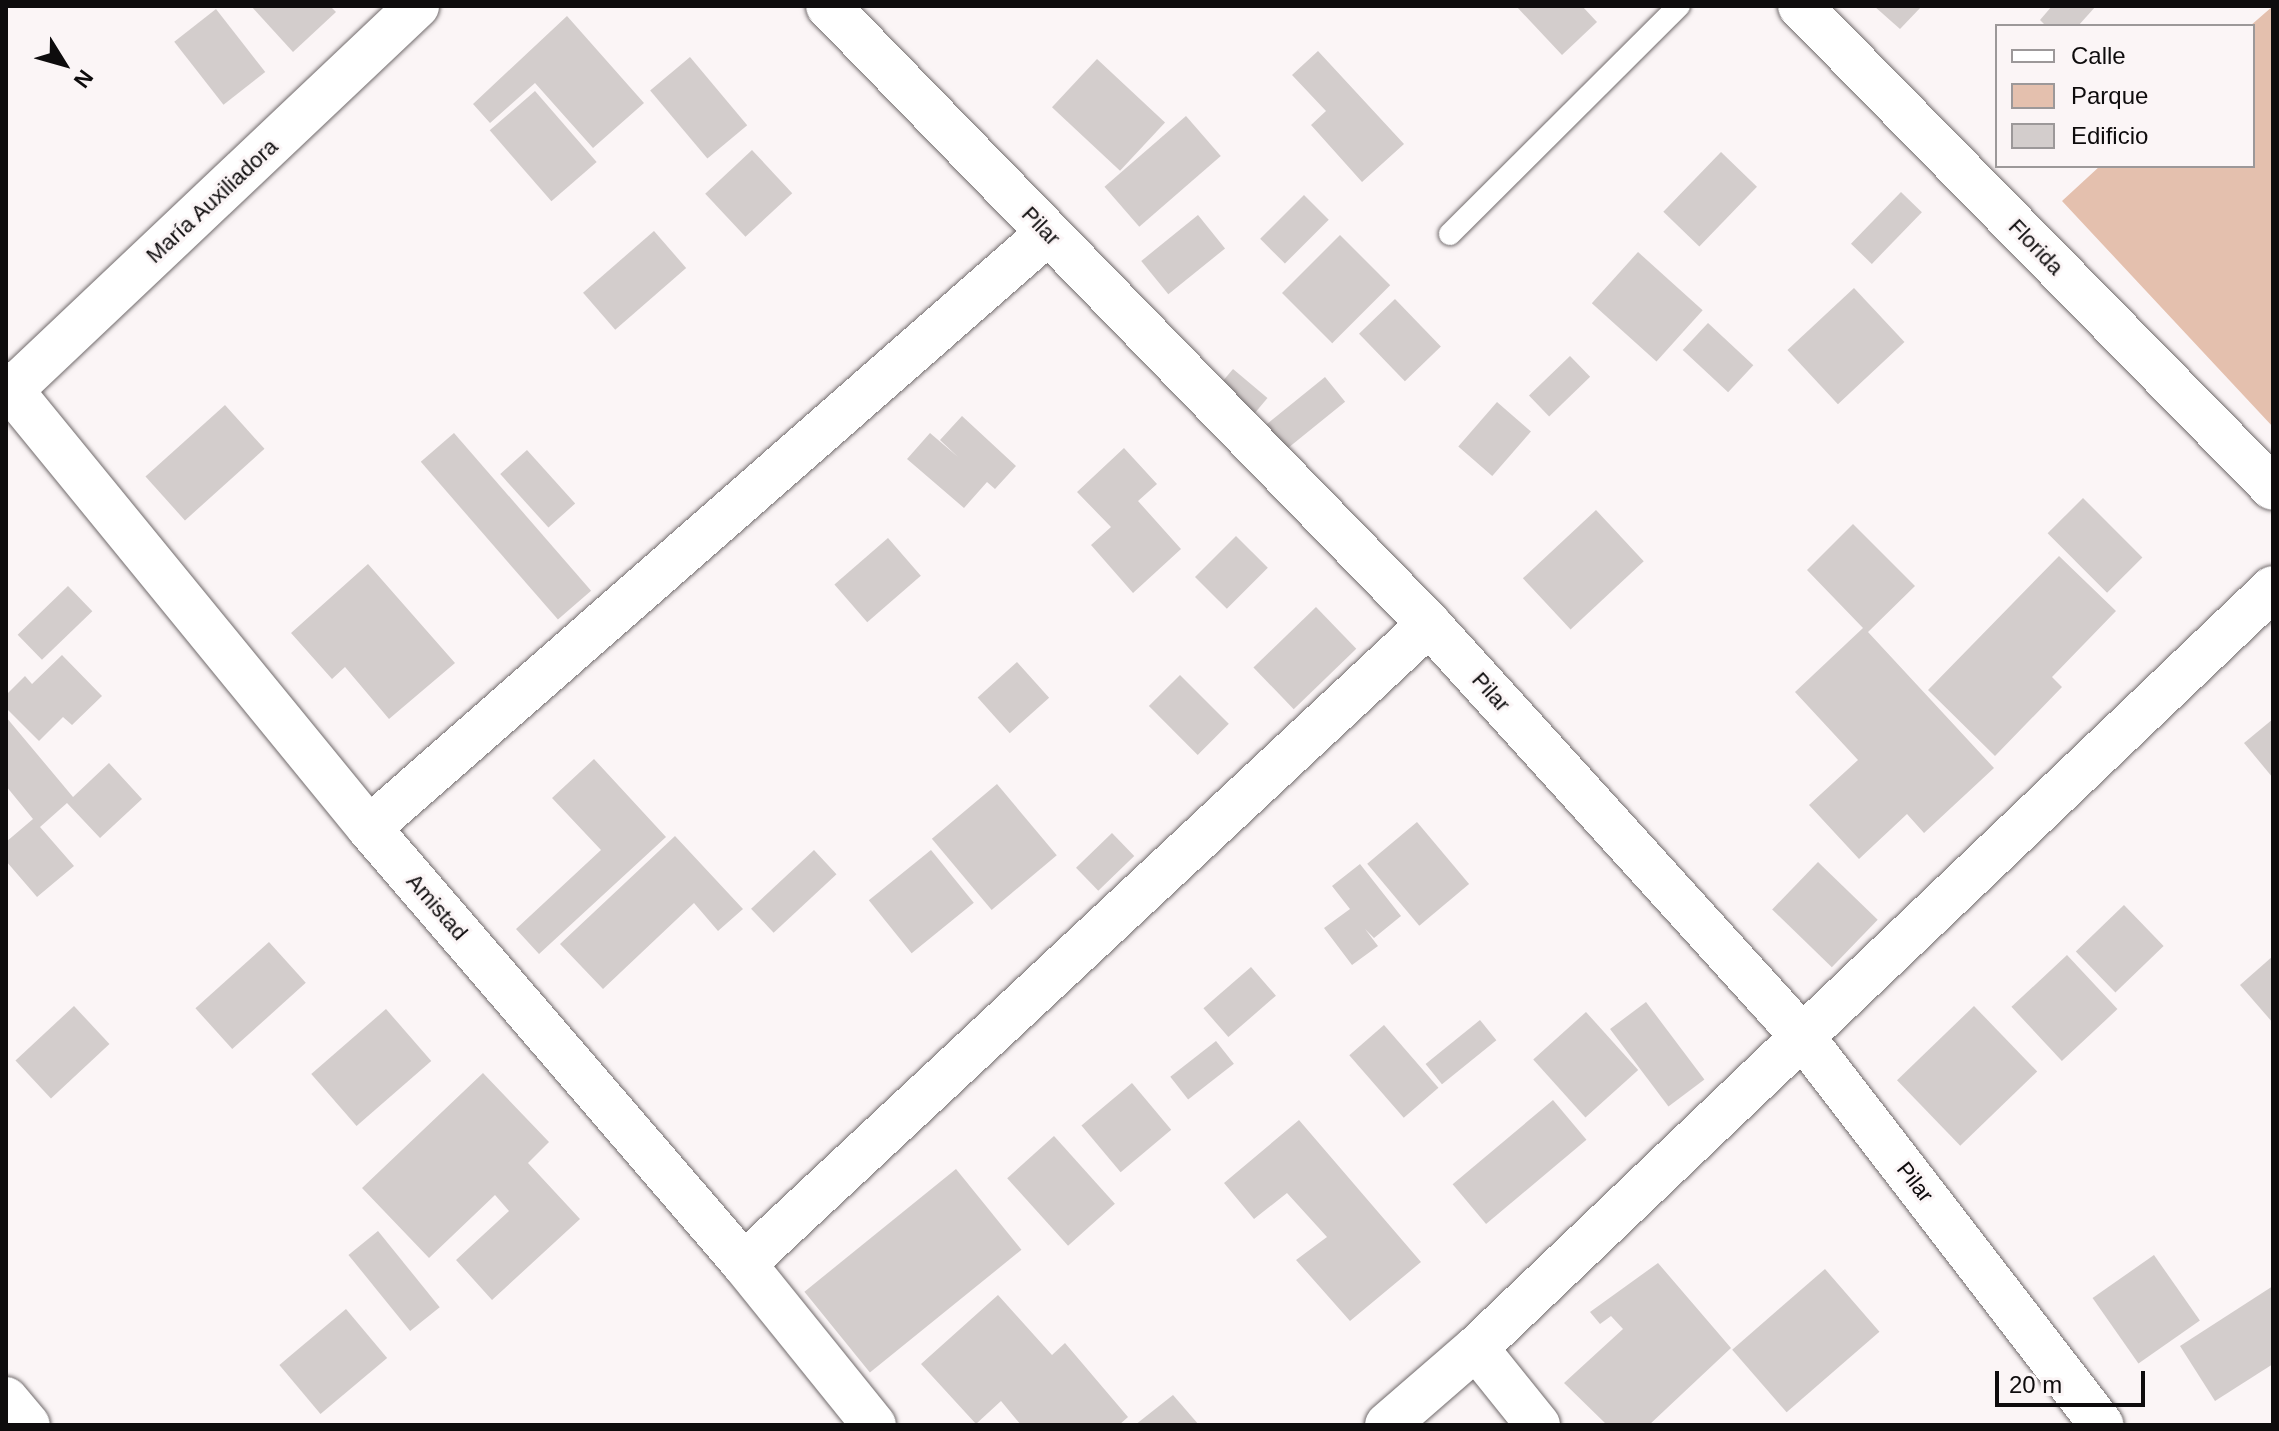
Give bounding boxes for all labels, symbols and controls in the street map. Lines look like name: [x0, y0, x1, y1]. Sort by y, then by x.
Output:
north arrow: [24, 24, 104, 104]
legend: [1995, 24, 2255, 168]
text: Calle: [2071, 42, 2126, 69]
text: N: [69, 65, 98, 93]
text: Parque: [2071, 82, 2148, 109]
text: Edificio: [2071, 122, 2148, 149]
street label: María Auxiliadora: [140, 133, 284, 269]
street label: Pilar: [1016, 201, 1066, 251]
street label: Florida: [2003, 214, 2069, 280]
street label: Pilar: [1466, 667, 1516, 717]
street label: Amistad: [401, 868, 473, 946]
street label: Pilar: [1891, 1157, 1939, 1207]
scale bar: [1999, 1355, 2149, 1405]
text: 20 m: [2009, 1371, 2062, 1398]

